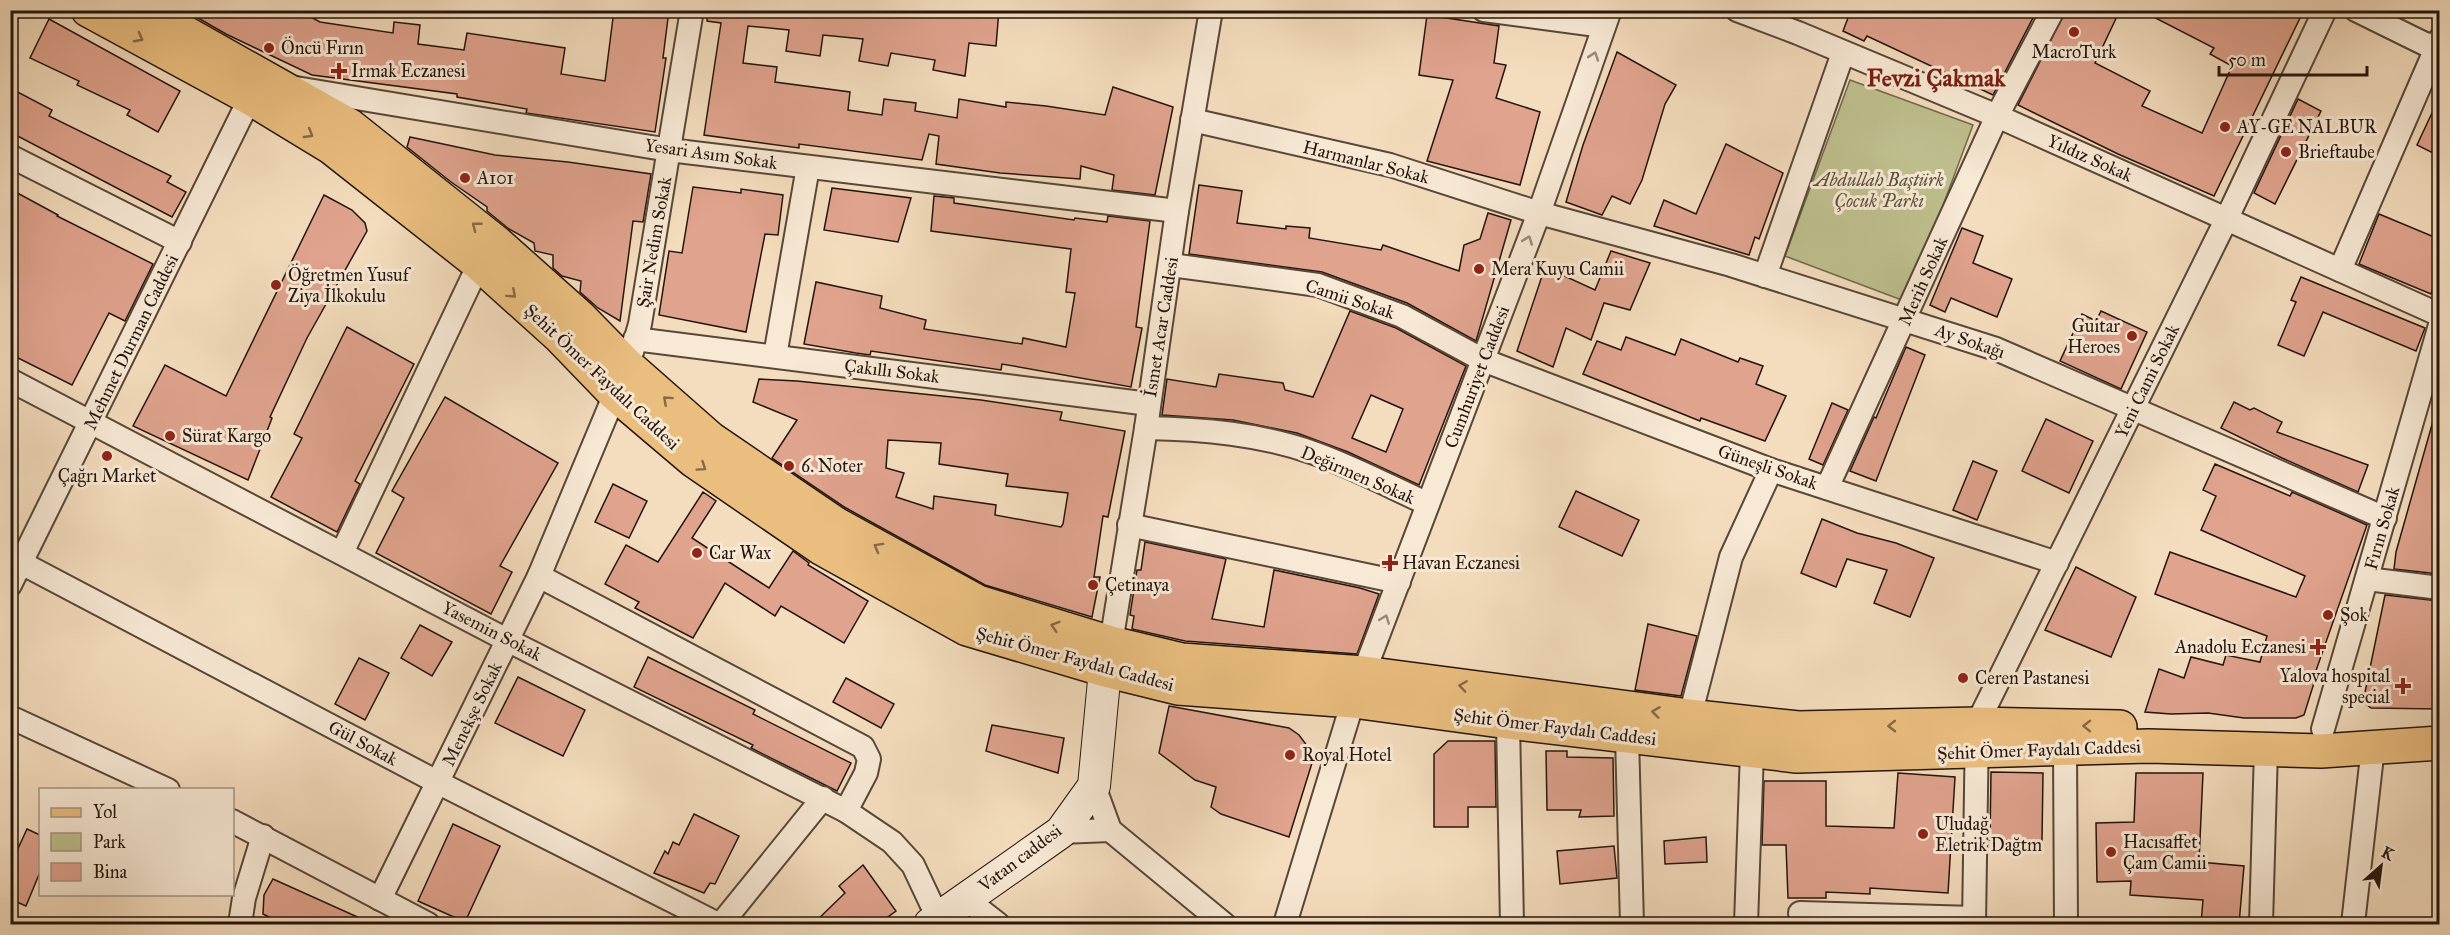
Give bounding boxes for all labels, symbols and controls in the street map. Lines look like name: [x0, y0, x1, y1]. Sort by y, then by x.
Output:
marker: MacroTurk: [2067, 25, 2081, 39]
one-way arrow: [133, 31, 144, 42]
place label: Öncü Fırın: [281, 36, 364, 59]
scale bar: [2219, 39, 2368, 77]
marker: Öncü Fırın: [262, 41, 276, 55]
place label: MacroTurk: [2032, 41, 2117, 63]
text: 50 m: [2228, 49, 2266, 71]
one-way arrow: [1586, 51, 1599, 62]
place label: Irmak Eczanesi: [351, 60, 466, 82]
district label: Fevzi Çakmak: [1867, 63, 2006, 93]
marker: Irmak Eczanesi: [332, 64, 346, 78]
place label: AY-GE NALBUR: [2236, 116, 2378, 138]
marker: AY-GE NALBUR: [2218, 120, 2232, 134]
one-way arrow: [303, 126, 313, 138]
street label: Yıldız Sokak: [2044, 129, 2137, 187]
street label: Yesari Asım Sokak: [643, 134, 779, 174]
street label: Harmanlar Sokak: [1301, 136, 1432, 188]
place label: Brieftaube: [2298, 141, 2375, 163]
marker: Brieftaube: [2279, 145, 2293, 159]
place label: A101: [476, 167, 514, 189]
park label: Abdullah Baştürk Çocuk Parkı: [1812, 169, 1944, 212]
marker: A101: [458, 171, 472, 185]
street label: Şair Nedim Sokak: [632, 174, 676, 309]
one-way arrow: [472, 222, 483, 233]
street label: Merih Sokak: [1894, 232, 1953, 329]
one-way arrow: [1521, 235, 1534, 246]
street label: Mehmet Durman Caddesi: [79, 251, 183, 433]
street label: İsmet Acar Caddesi: [1138, 255, 1183, 399]
place label: Mera Kuyu Camii: [1491, 258, 1624, 280]
marker: Mera Kuyu Camii: [1472, 262, 1486, 276]
place label: Öğretmen Yusuf Ziya İlkokulu: [288, 263, 412, 307]
street label: Camii Sokak: [1303, 274, 1398, 324]
marker: Öğretmen Yusuf Ziya İlkokulu: [269, 278, 283, 292]
one-way arrow: [505, 287, 515, 298]
street label: Şehit Ömer Faydalı Caddesi: [520, 299, 685, 455]
street label: Cumhuriyet Caddesi: [1440, 303, 1514, 451]
place label: Guitar Heroes: [2067, 315, 2120, 358]
street label: Ay Sokağı: [1931, 318, 2008, 364]
street label: Yeni Cami Sokak: [2110, 320, 2184, 441]
marker: Guitar Heroes: [2125, 329, 2139, 343]
street label: Çakıllı Sokak: [843, 354, 941, 388]
one-way arrow: [663, 396, 674, 407]
place label: Sürat Kargo: [182, 425, 271, 448]
marker: Sürat Kargo: [163, 429, 177, 443]
street label: Güneşli Sokak: [1715, 440, 1821, 495]
street label: Değirmen Sokak: [1297, 441, 1419, 510]
marker: Çağrı Market: [100, 449, 114, 463]
place label: 6. Noter: [801, 455, 863, 477]
marker: 6. Noter: [782, 459, 796, 473]
one-way arrow: [696, 460, 707, 471]
place label: Çağrı Market: [58, 465, 157, 488]
street label: Fırın Sokak: [2360, 483, 2405, 572]
place label: Car Wax: [709, 542, 771, 564]
one-way arrow: [874, 543, 884, 554]
marker: Car Wax: [690, 546, 704, 560]
place label: Havan Eczanesi: [1402, 552, 1520, 574]
marker: Havan Eczanesi: [1383, 556, 1397, 570]
place label: Çetinaya: [1105, 574, 1170, 596]
marker: Çetinaya: [1086, 578, 1100, 592]
street label: Yasemin Sokak: [438, 596, 546, 666]
place label: Şok: [2340, 604, 2368, 626]
marker: Şok: [2321, 608, 2335, 622]
one-way arrow: [1378, 614, 1390, 625]
street label: Şehit Ömer Faydalı Caddesi: [974, 621, 1177, 696]
one-way arrow: [1050, 621, 1061, 633]
place label: Anadolu Eczanesi: [2174, 636, 2306, 658]
marker: Anadolu Eczanesi: [2311, 640, 2325, 654]
street label: Menekşe Sokak: [437, 658, 507, 770]
place label: Yalova hospital special: [2280, 665, 2390, 708]
place label: Ceren Pastanesi: [1975, 667, 2089, 689]
marker: Ceren Pastanesi: [1956, 671, 1970, 685]
marker: Yalova hospital special: [2394, 677, 2412, 695]
one-way arrow: [1458, 681, 1467, 693]
street label: Şehit Ömer Faydalı Caddesi: [1452, 703, 1658, 750]
one-way arrow: [1651, 706, 1661, 719]
street label: Gül Sokak: [325, 716, 402, 771]
one-way arrow: [1888, 720, 1897, 732]
one-way arrow: [2083, 720, 2092, 732]
street label: Şehit Ömer Faydalı Caddesi: [1937, 734, 2141, 765]
place label: Royal Hotel: [1302, 744, 1392, 766]
marker: Royal Hotel: [1283, 748, 1297, 762]
legend: [39, 788, 234, 896]
text: Yol: [93, 801, 117, 823]
place label: Uludağ Eletrik Dağtm: [1935, 813, 2042, 857]
street label: Vatan caddesi: [973, 820, 1066, 897]
marker: Uludağ Eletrik Dağtm: [1916, 827, 1930, 841]
text: Park: [93, 831, 126, 853]
place label: Hacısaffet Çam Camii: [2123, 831, 2207, 874]
north arrow: [2351, 836, 2411, 896]
text: K: [2378, 842, 2398, 865]
marker: Hacısaffet Çam Camii: [2104, 845, 2118, 859]
text: Bina: [93, 861, 128, 883]

